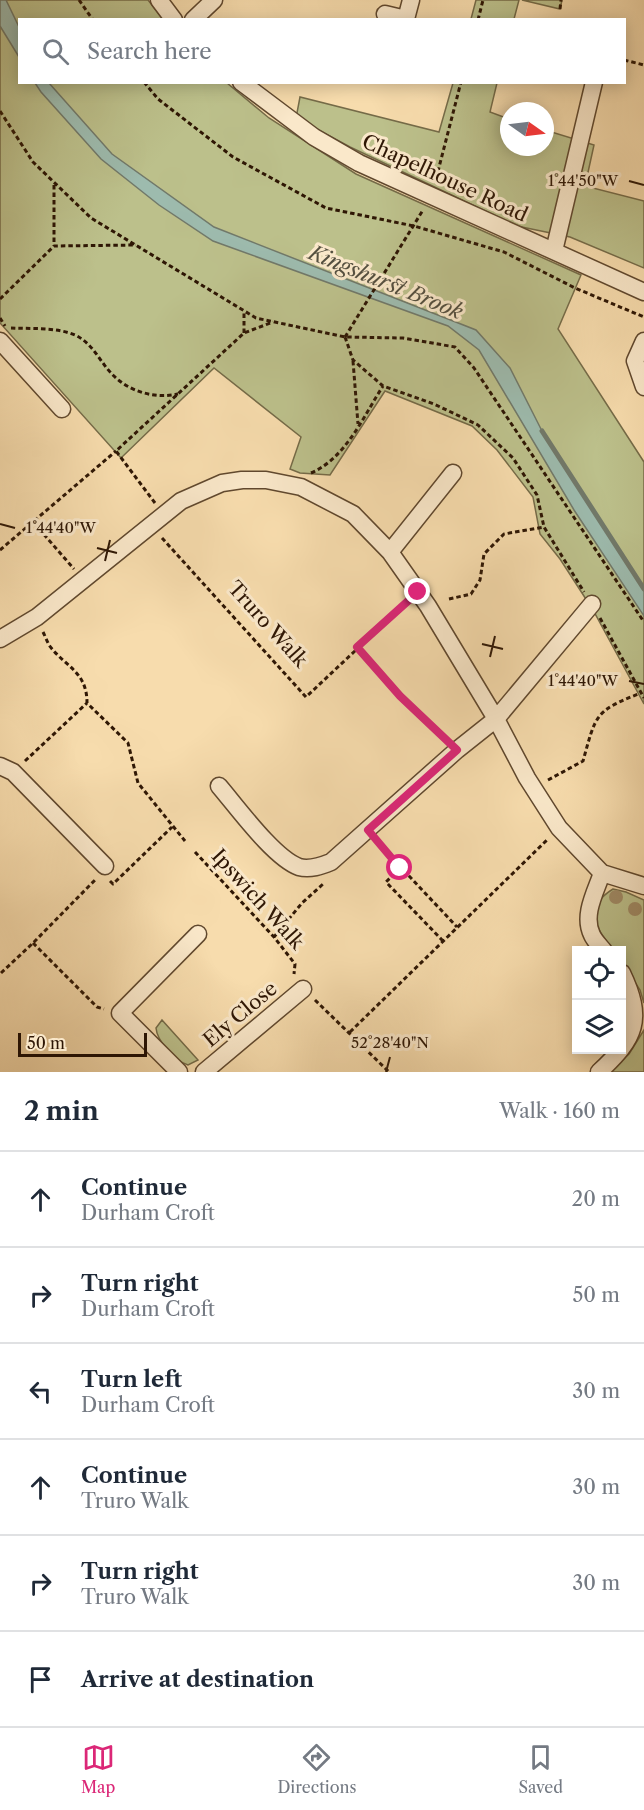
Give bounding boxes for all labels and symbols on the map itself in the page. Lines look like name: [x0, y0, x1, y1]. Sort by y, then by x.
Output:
north arrow: [500, 102, 554, 156]
street label: Chapelhouse Road: [358, 129, 532, 227]
text: 1°44'50"W: [548, 171, 619, 190]
water label: Kingshurst Brook: [303, 239, 467, 324]
text: 1°44'40"W: [26, 518, 97, 537]
street label: Truro Walk: [223, 576, 314, 673]
route end: [404, 578, 430, 604]
text: 1°44'40"W: [548, 671, 619, 690]
street label: Ipswich Walk: [207, 844, 310, 955]
route start: [386, 854, 412, 880]
street label: Ely Close: [198, 976, 282, 1052]
scale bar: [18, 1030, 147, 1058]
text: 52°28'40"N: [351, 1033, 429, 1052]

